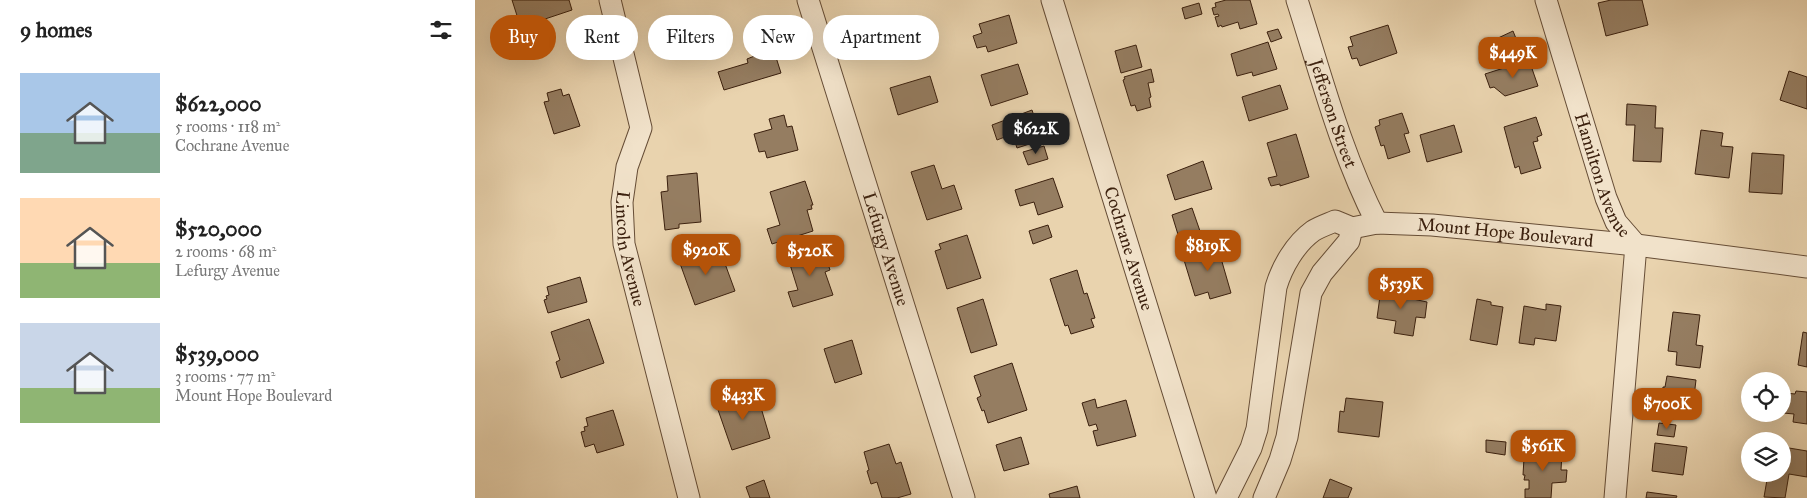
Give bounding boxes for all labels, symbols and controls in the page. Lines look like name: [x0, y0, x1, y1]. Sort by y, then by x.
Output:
chip: Buy: [490, 15, 556, 60]
chip: Rent: [566, 15, 638, 60]
chip: Filters: [648, 15, 733, 60]
chip: New: [743, 15, 813, 60]
chip: Apartment: [823, 15, 939, 60]
icon: filters: [427, 16, 455, 44]
text: 9 homes: [20, 17, 92, 43]
pin: $449K: [1478, 36, 1548, 79]
text: $449K: [1489, 43, 1537, 62]
street label: Jefferson Street: [1303, 54, 1362, 172]
text: $622,000: [175, 91, 262, 117]
icon: home: [60, 93, 120, 153]
street label: Hamilton Avenue: [1570, 110, 1635, 242]
pin: $622K: [1001, 112, 1071, 155]
text: 5 rooms · 118 m²: [175, 117, 280, 136]
text: $622K: [1014, 119, 1058, 138]
text: Cochrane Avenue: [175, 136, 289, 155]
street label: Cochrane Avenue: [1099, 184, 1158, 313]
street label: Lincoln Avenue: [611, 189, 651, 309]
street label: Lefurgy Avenue: [858, 189, 914, 309]
street label: Mount Hope Boulevard: [1417, 213, 1594, 252]
text: $520,000: [175, 216, 262, 242]
icon: home: [60, 218, 120, 278]
pin: $819K: [1173, 230, 1243, 272]
pin: $920K: [671, 234, 741, 276]
pin: $520K: [775, 234, 845, 277]
text: $819K: [1186, 236, 1230, 255]
text: $920K: [683, 240, 729, 259]
text: $520K: [787, 241, 833, 260]
text: 2 rooms · 68 m²: [175, 242, 276, 261]
text: Lefurgy Avenue: [175, 261, 280, 280]
pin: $539K: [1366, 268, 1436, 310]
text: $539K: [1379, 274, 1423, 293]
text: $539,000: [175, 341, 259, 367]
icon: home: [60, 343, 120, 403]
text: 3 rooms · 77 m²: [175, 367, 275, 386]
map controls: [1741, 372, 1791, 482]
button: locate: [1741, 372, 1791, 422]
pin: $433K: [708, 378, 778, 421]
text: $433K: [722, 385, 764, 404]
text: Mount Hope Boulevard: [175, 386, 332, 405]
pin: $700K: [1632, 388, 1702, 430]
text: $700K: [1643, 394, 1691, 413]
pin: $561K: [1508, 430, 1578, 472]
button: layers: [1741, 432, 1791, 482]
text: $561K: [1522, 436, 1564, 455]

